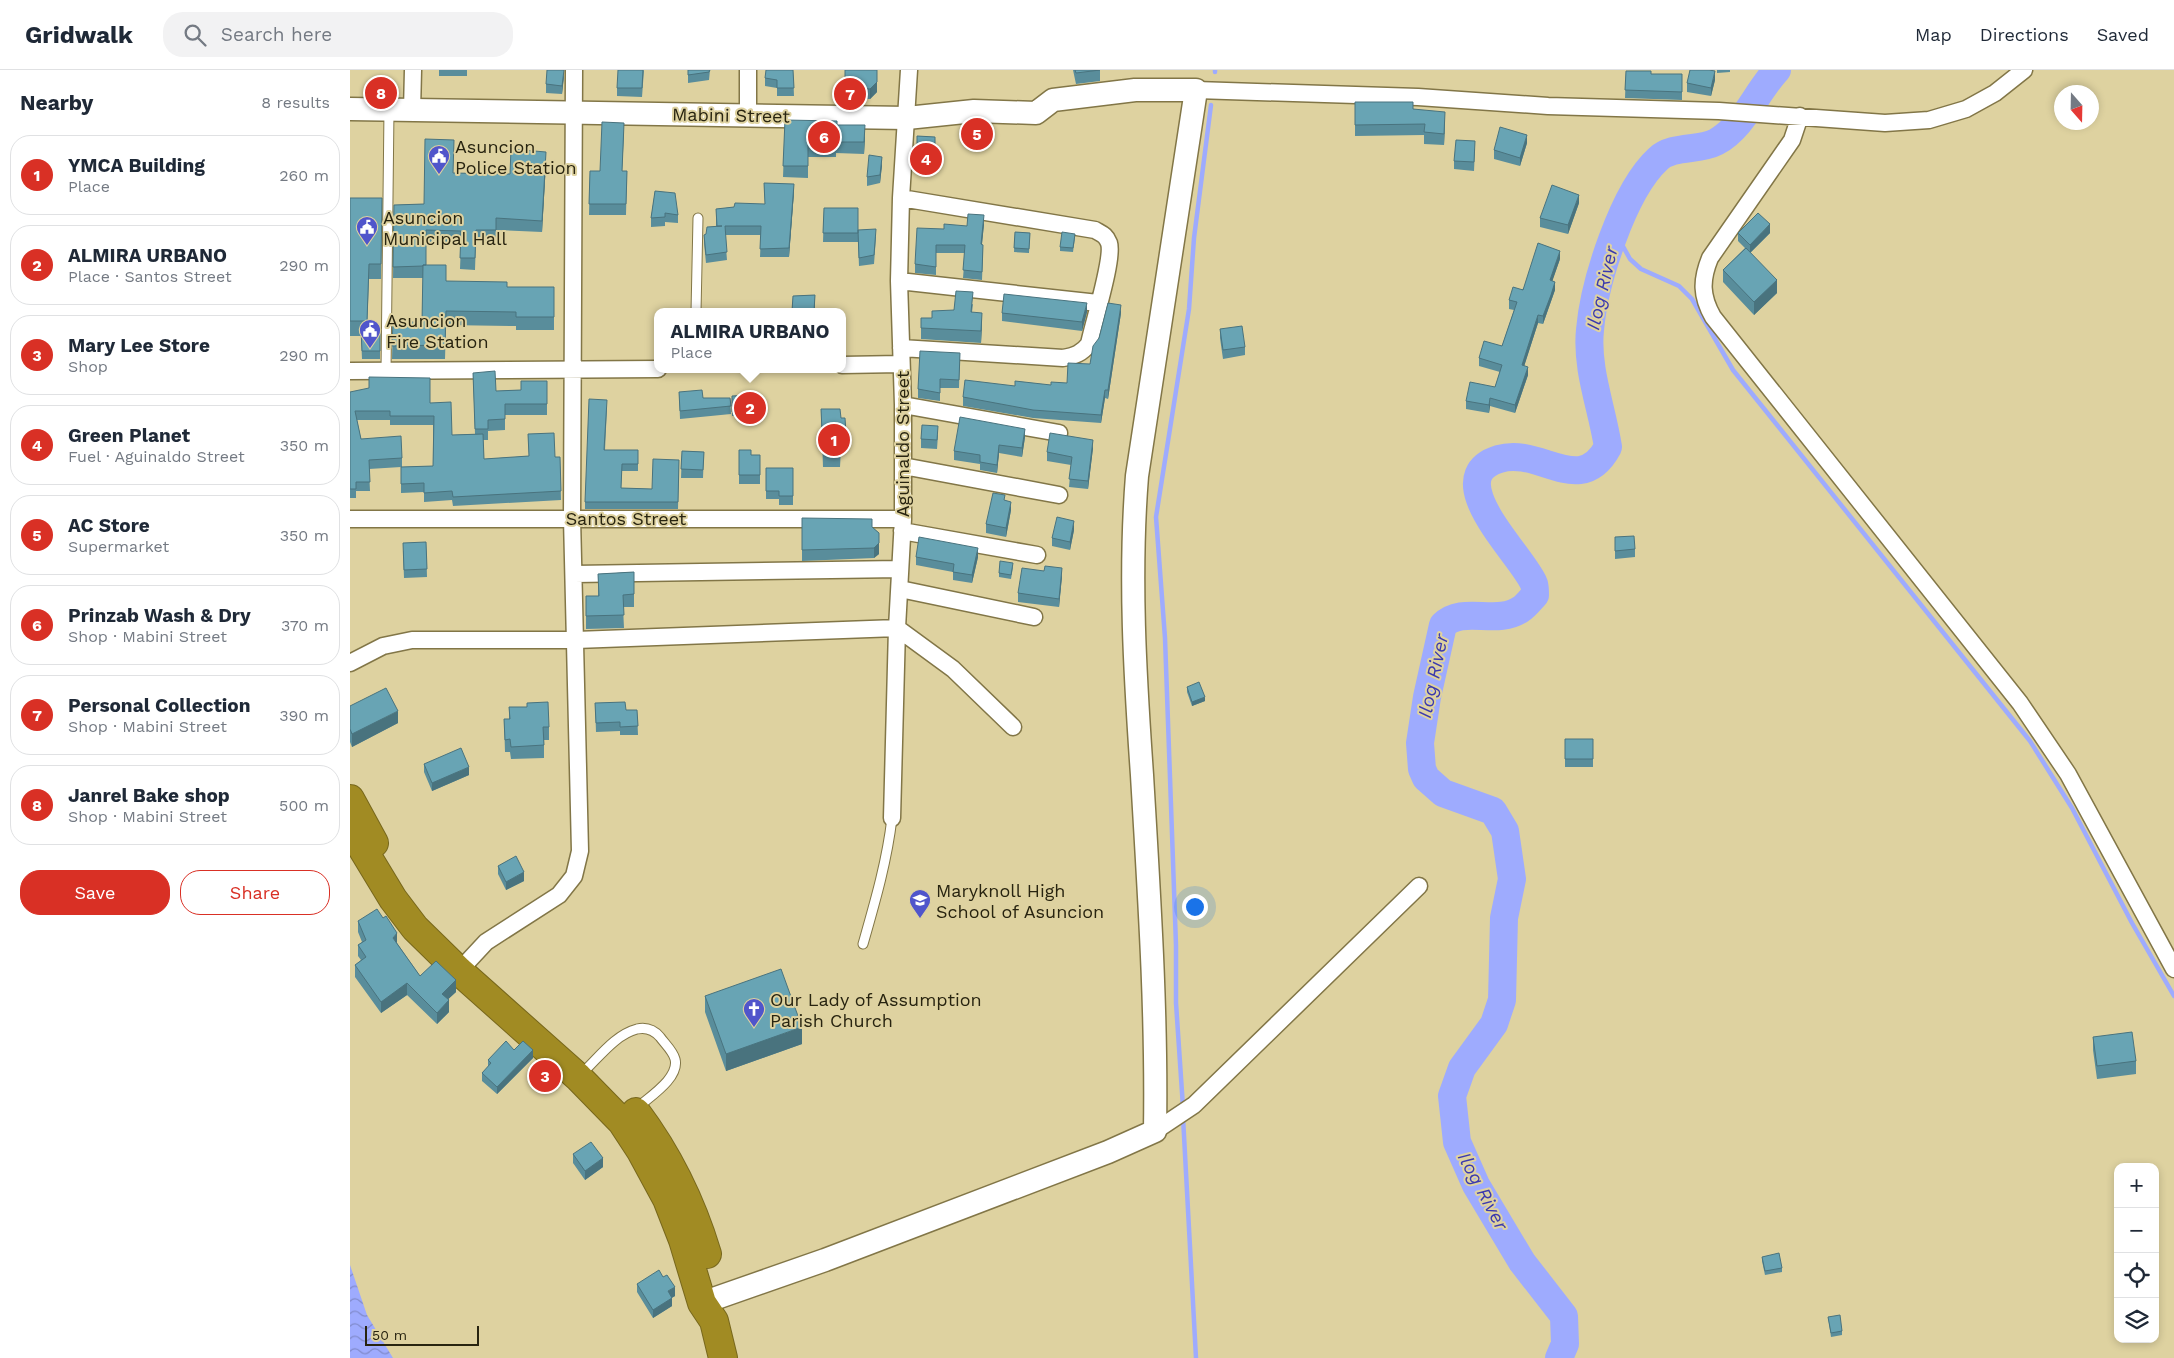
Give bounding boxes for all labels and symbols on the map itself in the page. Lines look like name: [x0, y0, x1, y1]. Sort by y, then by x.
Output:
pin: 8: [365, 74, 397, 112]
pin: 7: [834, 75, 866, 113]
north arrow: [2054, 85, 2099, 130]
street label: Mabini Street: [672, 103, 791, 127]
pin: 5: [961, 115, 993, 153]
pin: 6: [808, 118, 840, 156]
place label: Asuncion Police Station: [455, 136, 577, 178]
pin: 4: [910, 140, 942, 178]
public building icon: Asuncion Police Station: [427, 144, 451, 175]
place label: Asuncion Municipal Hall: [383, 207, 507, 249]
public building icon: Asuncion Municipal Hall: [355, 215, 379, 246]
water label: Ilog River: [1581, 243, 1623, 332]
place label: Asuncion Fire Station: [386, 310, 489, 352]
public building icon: Asuncion Fire Station: [358, 318, 382, 349]
street label: Aguinaldo Street: [892, 370, 913, 517]
pin: 2: [734, 389, 766, 427]
pin: 1: [818, 421, 850, 459]
street label: Santos Street: [566, 508, 687, 529]
water label: Ilog River: [1413, 631, 1453, 720]
place label: Maryknoll High School of Asuncion: [936, 880, 1104, 922]
school or university icon: Maryknoll High School of Asuncion: [908, 888, 932, 919]
your location: [1182, 894, 1208, 920]
place label: Our Lady of Assumption Parish Church: [770, 989, 982, 1031]
church icon: Our Lady of Assumption Parish Church: [742, 997, 766, 1028]
pin: 3: [529, 1057, 561, 1095]
water label: Ilog River: [1453, 1148, 1513, 1235]
scale bar: [365, 1323, 479, 1346]

